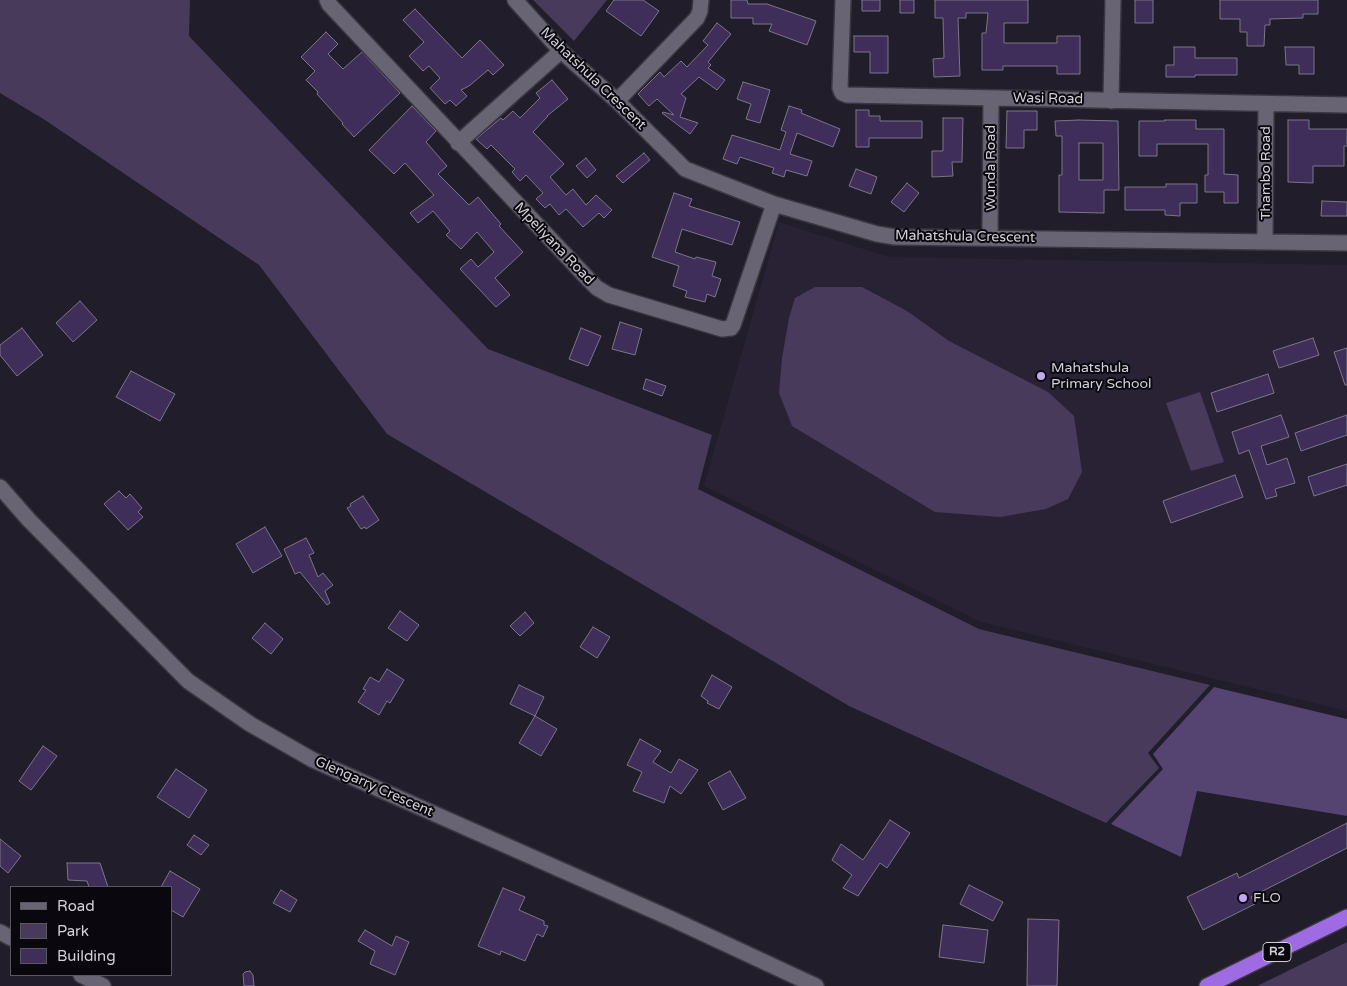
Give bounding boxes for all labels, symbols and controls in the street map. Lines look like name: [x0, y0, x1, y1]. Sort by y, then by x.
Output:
street label: Mahatshula Crescent: [537, 24, 649, 134]
street label: Wasi Road: [1013, 90, 1083, 108]
street label: Wunda Road: [983, 125, 999, 211]
street label: Thambo Road: [1258, 126, 1274, 220]
street label: Mpeliyana Road: [511, 199, 597, 289]
street label: Mahatshula Crescent: [895, 227, 1035, 247]
place label: Mahatshula Primary School: [1051, 360, 1152, 392]
marker: Mahatshula Primary School: [1035, 370, 1047, 382]
street label: Glengarry Crescent: [312, 753, 436, 821]
legend: [10, 886, 172, 976]
place label: FLO: [1253, 890, 1281, 906]
marker: FLO: [1237, 892, 1249, 904]
text: Road: [57, 897, 95, 915]
text: Park: [57, 922, 89, 940]
road number: R2: [1263, 942, 1291, 962]
text: Building: [57, 947, 116, 965]

